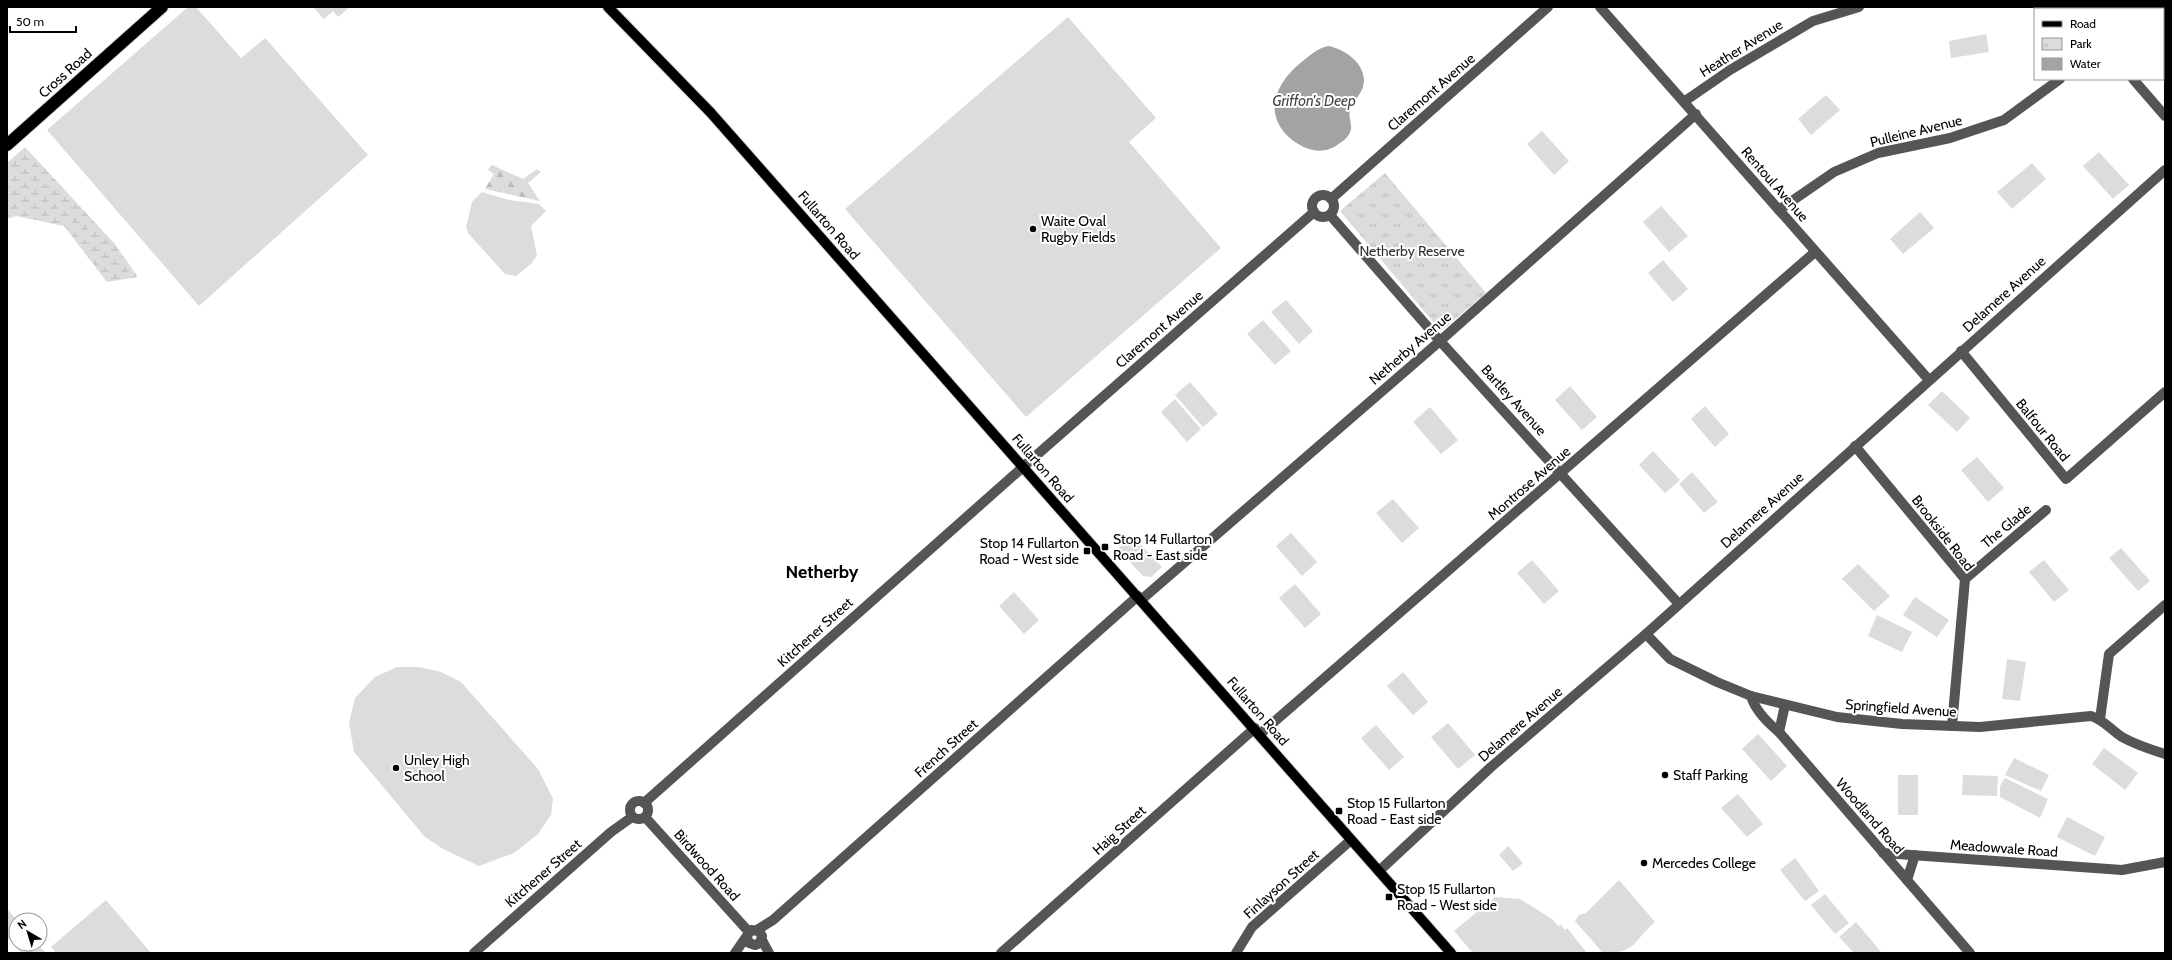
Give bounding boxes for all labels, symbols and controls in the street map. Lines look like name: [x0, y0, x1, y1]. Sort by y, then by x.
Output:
scale bar: [10, 8, 76, 34]
legend: [2034, 8, 2164, 80]
text: 50 m: [16, 14, 44, 29]
street label: Heather Avenue: [1696, 15, 1786, 81]
text: Road: [2070, 16, 2096, 31]
text: Park: [2070, 36, 2092, 51]
street label: Cross Road: [35, 44, 95, 102]
street label: Claremont Avenue: [1384, 49, 1478, 135]
text: Water: [2070, 56, 2101, 71]
water label: Griffon's Deep: [1272, 92, 1356, 110]
street label: Pulleine Avenue: [1868, 111, 1964, 151]
street label: Rentoul Avenue: [1738, 143, 1812, 225]
street label: Fullarton Road: [794, 187, 864, 263]
place label: Waite Oval Rugby Fields: [1041, 212, 1116, 246]
marker: Waite Oval Rugby Fields: [1028, 224, 1038, 234]
park label: Netherby Reserve: [1359, 242, 1465, 260]
street label: Delamere Avenue: [1959, 252, 2049, 336]
street label: Claremont Avenue: [1112, 286, 1206, 372]
street label: Netherby Avenue: [1365, 307, 1455, 389]
street label: Bartley Avenue: [1477, 361, 1551, 439]
street label: Balfour Road: [2012, 395, 2074, 465]
street label: Fullarton Road: [1008, 430, 1078, 506]
street label: Montrose Avenue: [1484, 442, 1574, 524]
street label: Delamere Avenue: [1717, 468, 1807, 552]
street label: Brookside Road: [1908, 491, 1978, 575]
street label: The Glade: [1977, 500, 2035, 552]
place label: Stop 14 Fullarton Road - East side: [1113, 530, 1212, 564]
place label: Stop 14 Fullarton Road - West side: [979, 534, 1079, 568]
marker: Stop 14 Fullarton Road - East side: [1100, 542, 1110, 552]
marker: Stop 14 Fullarton Road - West side: [1082, 546, 1092, 556]
district label: Netherby: [786, 561, 859, 583]
street label: Kitchener Street: [773, 593, 857, 671]
street label: Fullarton Road: [1223, 673, 1293, 749]
street label: Delamere Avenue: [1474, 683, 1566, 765]
street label: Springfield Avenue: [1845, 695, 1957, 721]
street label: French Street: [911, 715, 982, 781]
place label: Unley High School: [404, 751, 470, 785]
marker: Unley High School: [391, 763, 401, 773]
place label: Staff Parking: [1673, 766, 1749, 784]
marker: Staff Parking: [1660, 770, 1670, 780]
street label: Woodland Road: [1832, 774, 1908, 858]
place label: Stop 15 Fullarton Road - East side: [1347, 794, 1446, 828]
street label: Haig Street: [1089, 801, 1150, 859]
marker: Stop 15 Fullarton Road - East side: [1334, 806, 1344, 816]
street label: Birdwood Road: [670, 826, 744, 904]
street label: Kitchener Street: [501, 835, 585, 911]
street label: Meadowvale Road: [1949, 835, 2059, 861]
street label: Finlayson Street: [1240, 845, 1323, 923]
place label: Mercedes College: [1652, 854, 1756, 872]
marker: Mercedes College: [1639, 858, 1649, 868]
place label: Stop 15 Fullarton Road - West side: [1397, 880, 1497, 914]
marker: Stop 15 Fullarton Road - West side: [1384, 892, 1394, 902]
north arrow: [8, 912, 48, 952]
text: N: [14, 916, 29, 932]

